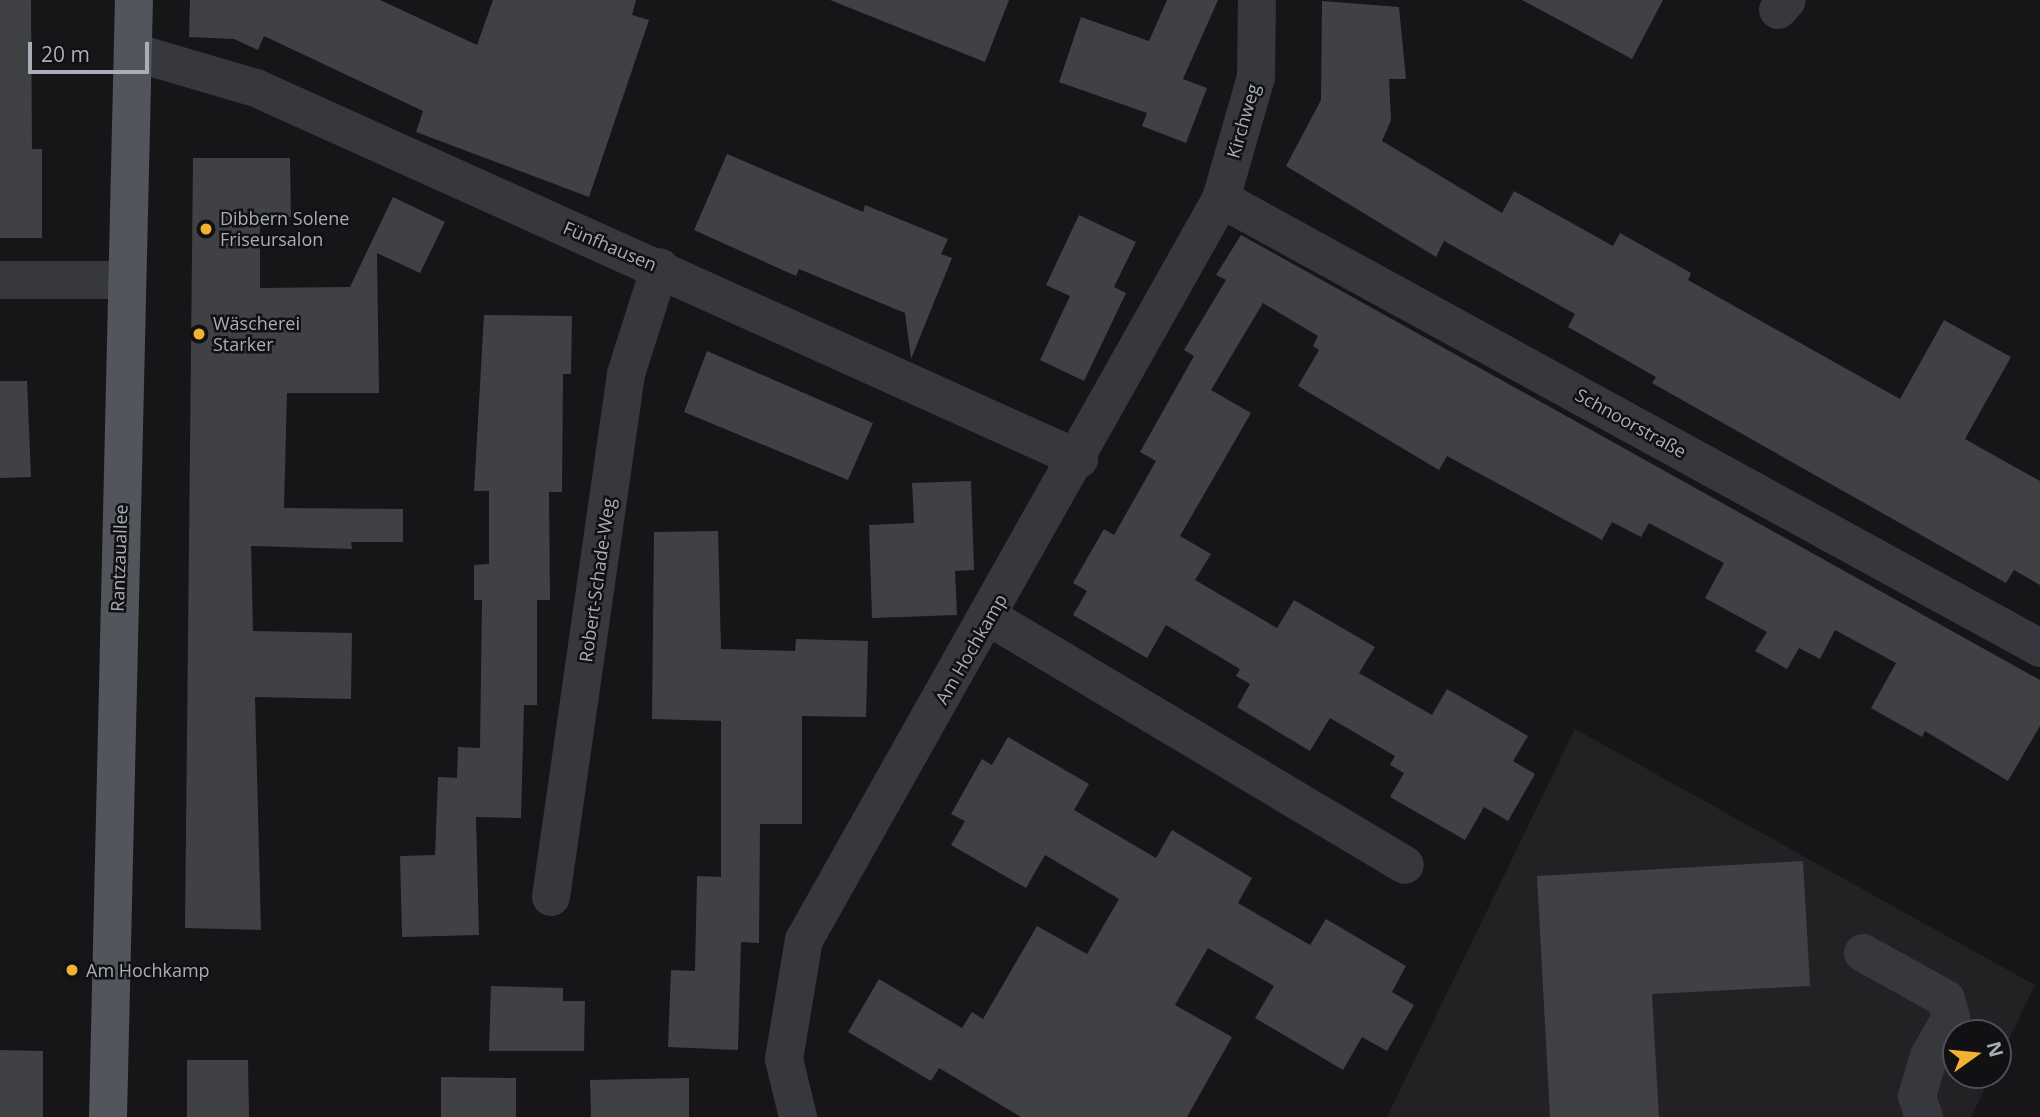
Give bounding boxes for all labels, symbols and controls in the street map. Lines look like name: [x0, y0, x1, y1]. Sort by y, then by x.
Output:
scale bar: [32, 28, 152, 72]
text: 20 m: [41, 40, 90, 68]
street label: Kirchweg: [1222, 81, 1264, 161]
place label: Dibbern Solene Friseursalon: [220, 208, 349, 250]
street label: Fünfhausen: [560, 217, 660, 275]
marker: Dibbern Solene Friseursalon: [198, 221, 214, 237]
place label: Wäscherei Starker: [213, 313, 300, 356]
marker: Wäscherei Starker: [191, 326, 207, 342]
street label: Schnoorstraße: [1572, 384, 1690, 462]
street label: Robert-Schade-Weg: [575, 497, 619, 663]
street label: Rantzauallee: [106, 504, 132, 612]
street label: Am Hochkamp: [931, 590, 1011, 708]
place label: Am Hochkamp: [86, 959, 210, 981]
marker: Am Hochkamp: [64, 962, 80, 978]
north arrow: [1942, 1019, 2012, 1089]
text: N: [1981, 1038, 2010, 1060]

